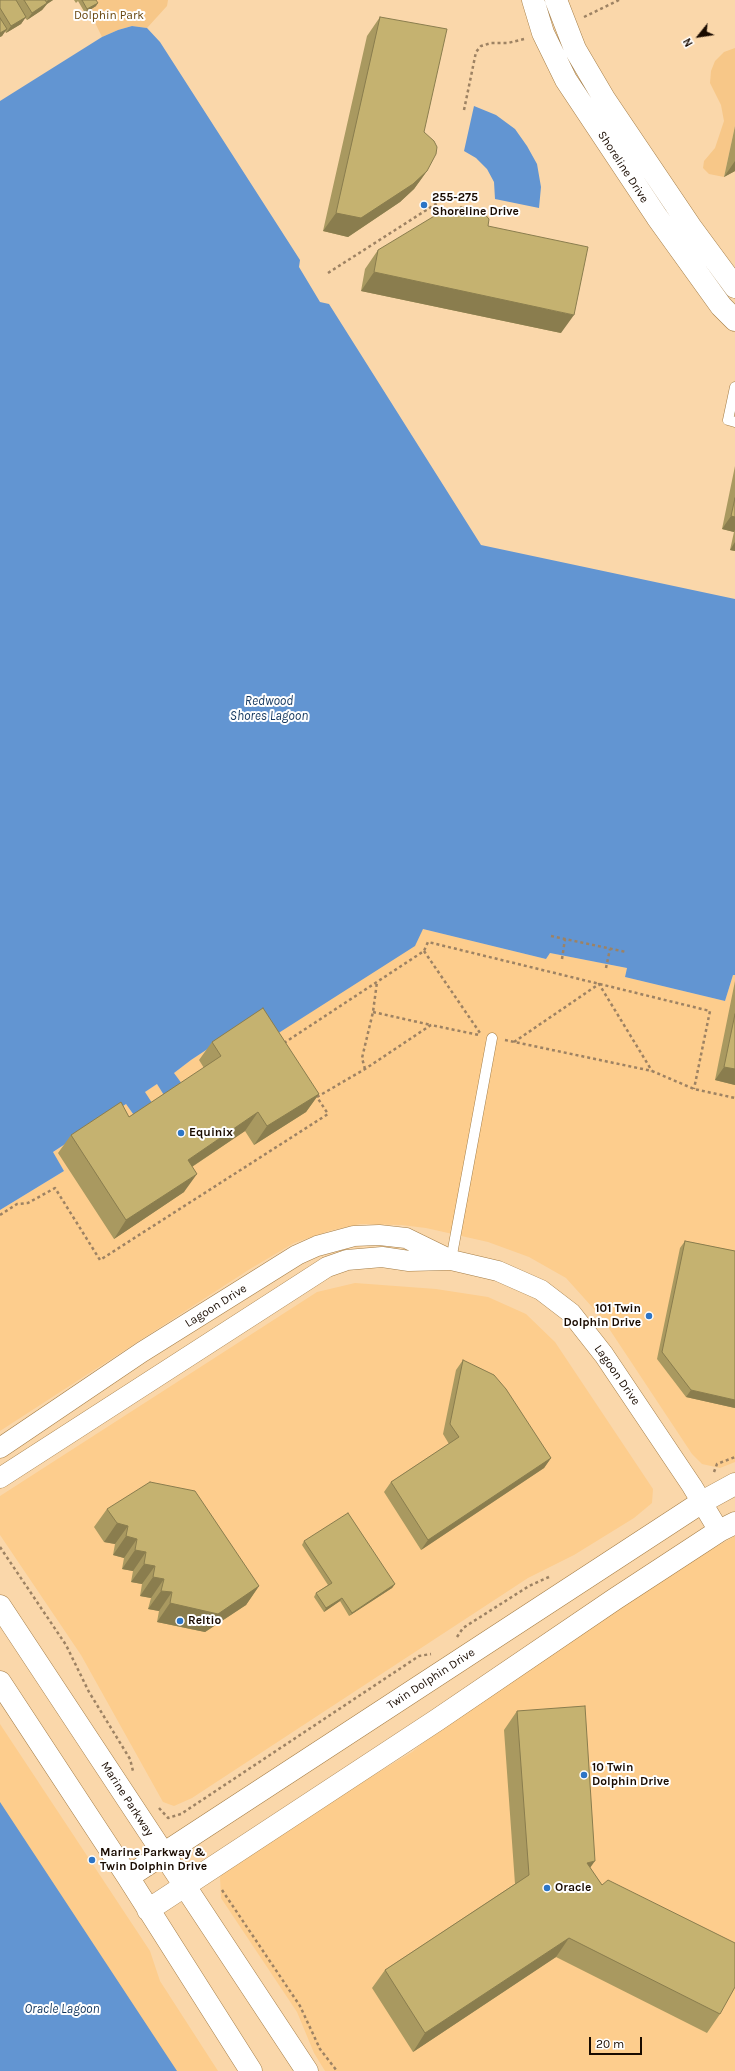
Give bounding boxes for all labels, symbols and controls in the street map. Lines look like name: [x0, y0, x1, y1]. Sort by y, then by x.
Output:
park label: Dolphin Park: [74, 9, 144, 23]
north arrow: [679, 16, 719, 56]
text: N: [681, 36, 696, 49]
street label: Shoreline Drive: [594, 128, 652, 206]
place label: 255-275 Shoreline Drive: [432, 191, 519, 219]
marker: 255-275 Shoreline Drive: [419, 200, 429, 210]
water label: Redwood Shores Lagoon: [230, 693, 308, 724]
place label: Equinix: [189, 1126, 233, 1140]
marker: Equinix: [176, 1128, 186, 1138]
street label: Lagoon Drive: [182, 1281, 250, 1331]
place label: 101 Twin Dolphin Drive: [564, 1302, 641, 1330]
marker: 101 Twin Dolphin Drive: [644, 1311, 654, 1321]
street label: Lagoon Drive: [591, 1342, 643, 1408]
place label: Reltio: [188, 1614, 221, 1628]
marker: Reltio: [175, 1616, 185, 1626]
street label: Twin Dolphin Drive: [384, 1645, 478, 1713]
street label: Marine Parkway: [97, 1759, 157, 1839]
place label: 10 Twin Dolphin Drive: [592, 1761, 669, 1789]
marker: 10 Twin Dolphin Drive: [579, 1770, 589, 1780]
place label: Marine Parkway & Twin Dolphin Drive: [100, 1846, 207, 1874]
marker: Marine Parkway & Twin Dolphin Drive: [87, 1855, 97, 1865]
place label: Oracle: [555, 1881, 591, 1895]
marker: Oracle: [542, 1883, 552, 1893]
water label: Oracle Lagoon: [24, 2001, 100, 2017]
scale bar: [591, 2029, 644, 2055]
text: 20 m: [596, 2037, 624, 2051]

